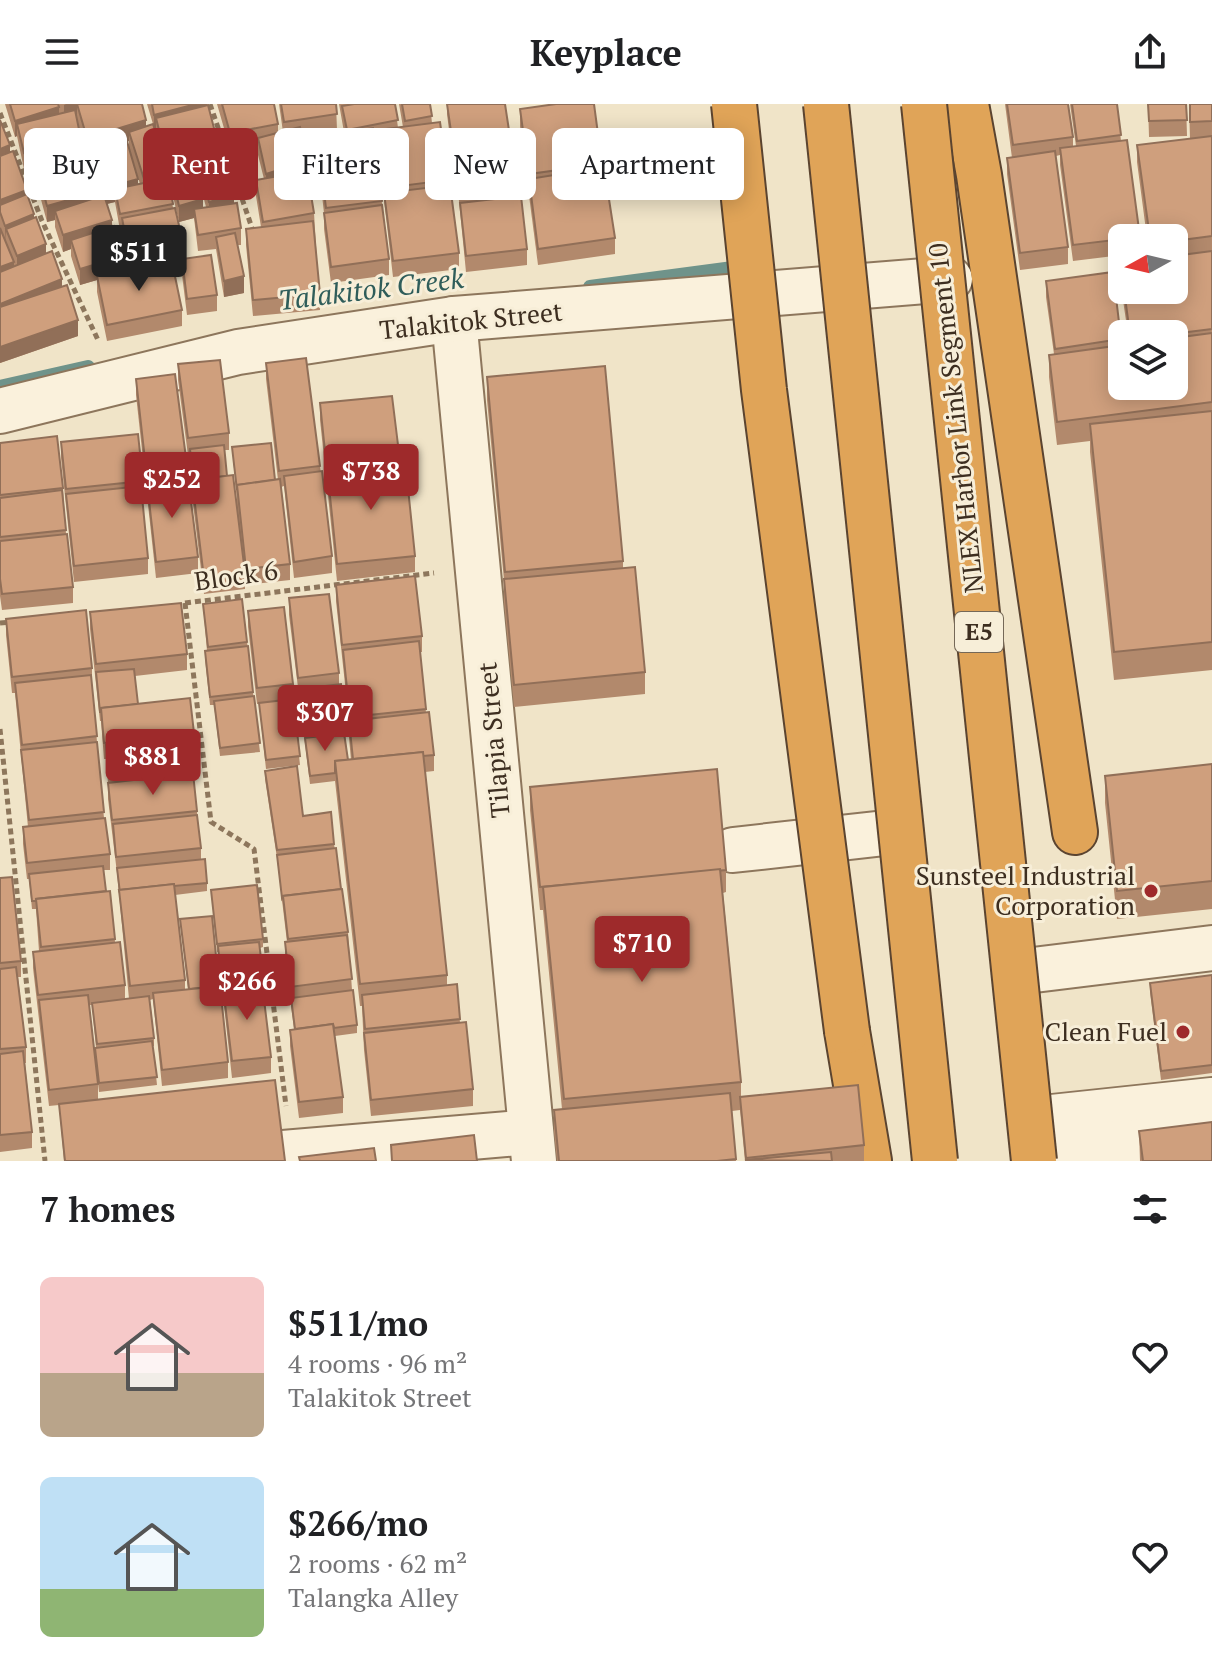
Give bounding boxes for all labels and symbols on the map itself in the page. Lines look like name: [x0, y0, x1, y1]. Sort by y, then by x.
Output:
north arrow: [1108, 224, 1188, 304]
pin: $511: [92, 225, 186, 293]
street label: NLEX Harbor Link Segment 10: [920, 241, 990, 595]
water label: Talakitok Creek: [276, 259, 466, 318]
street label: Talakitok Street: [378, 293, 564, 347]
pin: $738: [324, 444, 418, 512]
pin: $252: [125, 452, 219, 520]
street label: Block 6: [192, 552, 280, 598]
road number: E5: [955, 612, 1003, 652]
street label: Tilapia Street: [469, 660, 517, 819]
pin: $307: [278, 685, 372, 753]
pin: $881: [106, 729, 200, 797]
place label: Sunsteel Industrial Corporation: [916, 858, 1135, 922]
marker: Sunsteel Industrial Corporation: [1142, 882, 1160, 900]
pin: $710: [595, 916, 689, 984]
pin: $266: [200, 954, 294, 1022]
place label: Clean Fuel: [1044, 1014, 1167, 1048]
marker: Clean Fuel: [1174, 1023, 1192, 1041]

